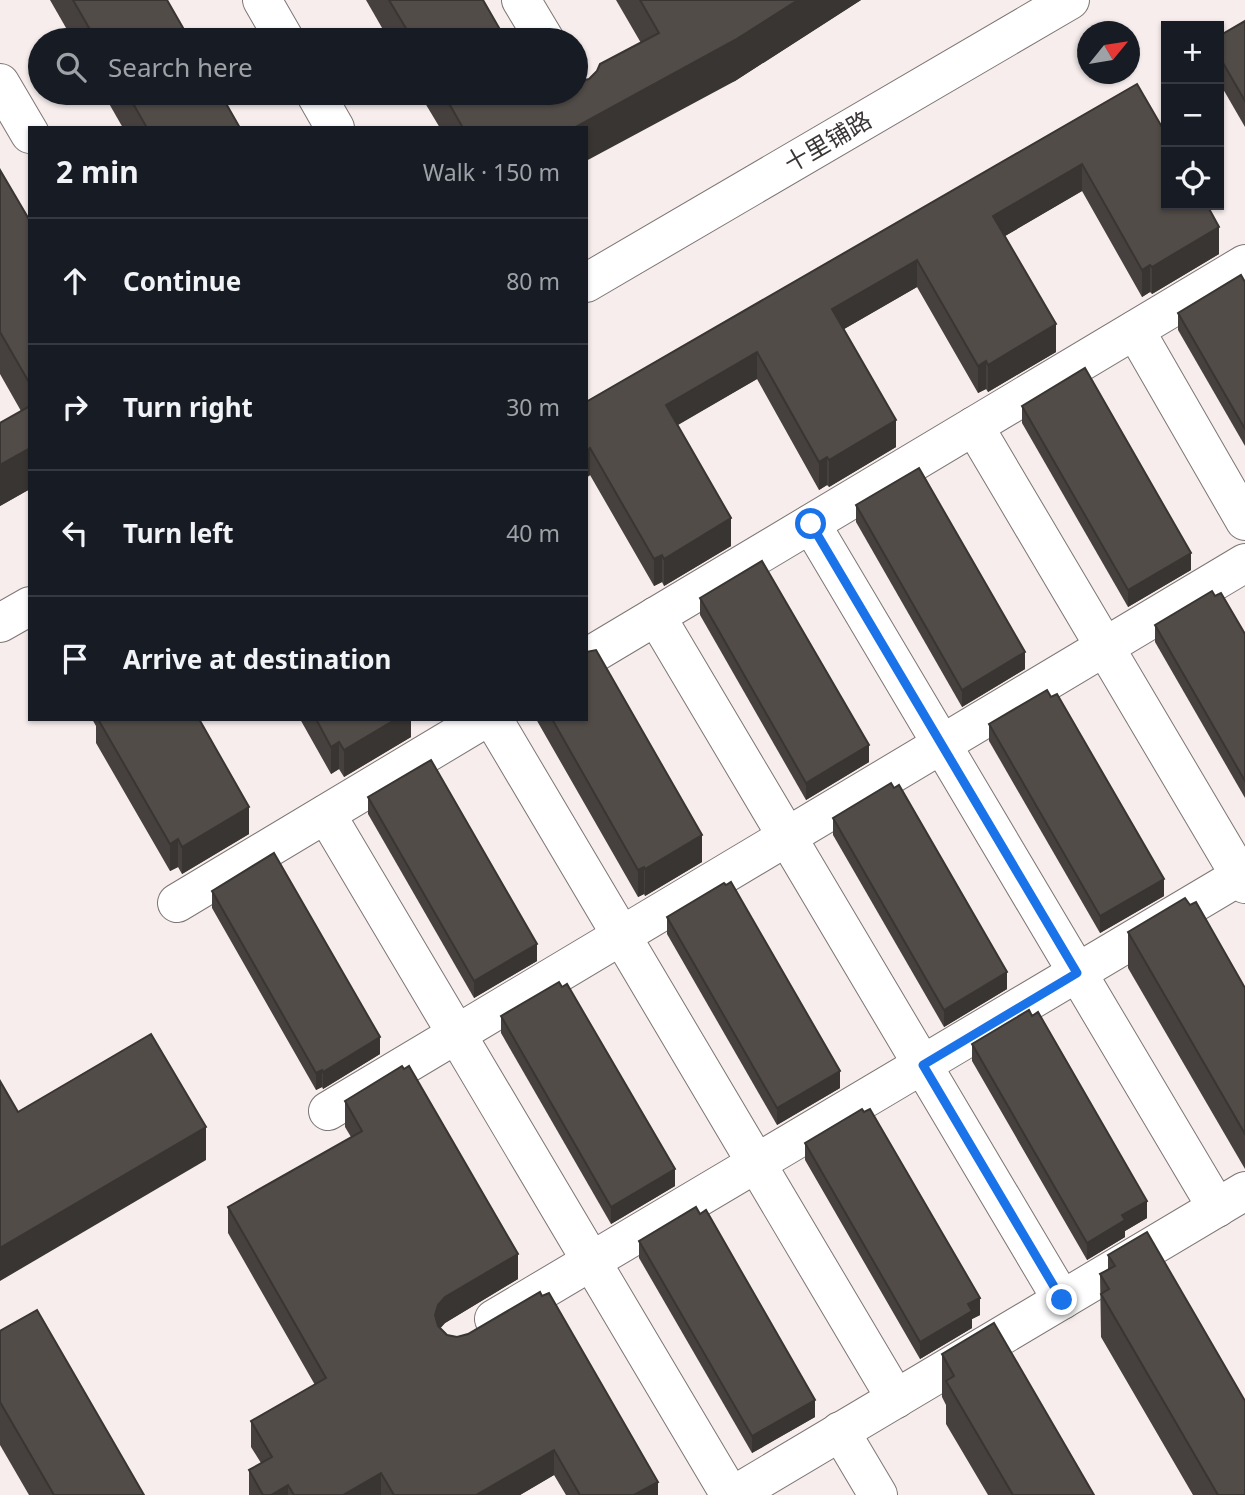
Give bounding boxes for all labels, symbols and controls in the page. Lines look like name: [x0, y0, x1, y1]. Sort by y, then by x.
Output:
north arrow: [1077, 21, 1140, 84]
map controls: [1161, 21, 1224, 210]
button: +: [1161, 21, 1224, 84]
search box: [28, 28, 588, 105]
icon: search: [52, 48, 90, 86]
text: Search here: [108, 49, 253, 85]
button: −: [1161, 84, 1224, 147]
street label: 十里铺路: [777, 102, 877, 179]
button: locate: [1161, 147, 1224, 210]
text: 2 min: [56, 151, 139, 192]
text: Walk · 150 m: [423, 156, 560, 188]
icon: ahead: [56, 262, 94, 300]
text: Continue: [123, 263, 241, 299]
text: 80 m: [506, 265, 560, 297]
icon: right: [56, 388, 94, 426]
text: Turn right: [123, 389, 253, 425]
text: 30 m: [506, 391, 560, 423]
route start: [795, 508, 826, 539]
icon: left: [56, 514, 94, 552]
text: Turn left: [123, 515, 234, 551]
text: 40 m: [506, 517, 560, 549]
icon: arrive: [56, 640, 94, 678]
text: Arrive at destination: [123, 641, 392, 677]
route end: [1046, 1284, 1077, 1315]

